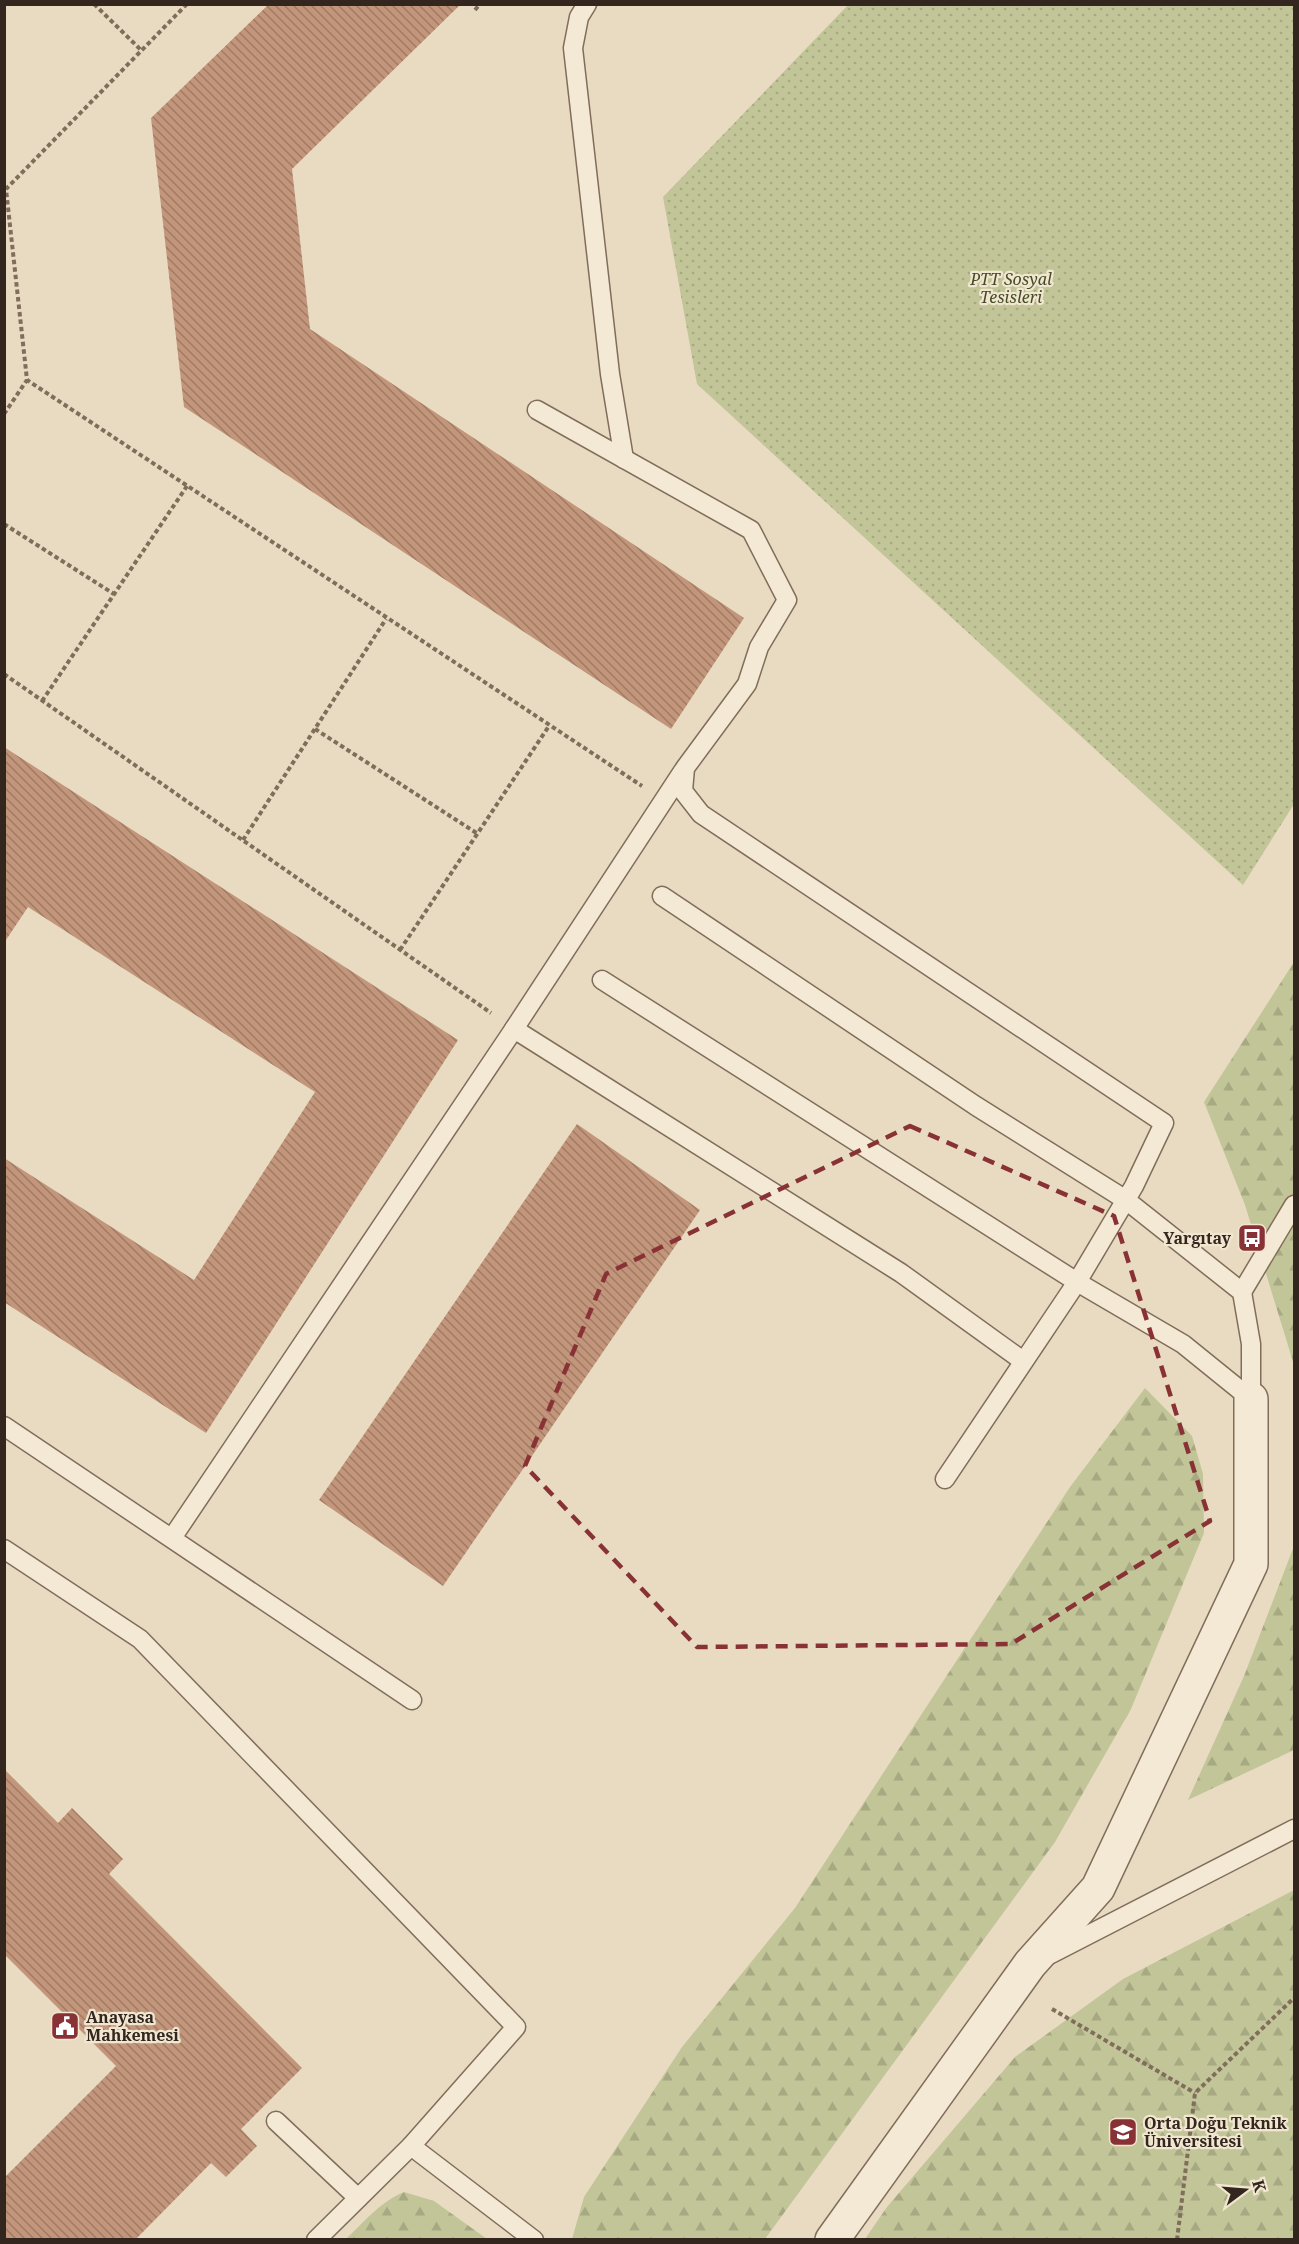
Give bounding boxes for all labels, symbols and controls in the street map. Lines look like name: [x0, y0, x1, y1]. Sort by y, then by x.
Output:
park label: PTT Sosyal Tesisleri: [969, 268, 1052, 308]
bus stop icon: Yargıtay: [1236, 1222, 1268, 1254]
place label: Yargıtay: [1163, 1227, 1232, 1249]
place label: Anayasa Mahkemesi: [86, 2006, 179, 2046]
public building icon: Anayasa Mahkemesi: [49, 2010, 81, 2042]
place label: Orta Doğu Teknik Üniversitesi: [1144, 2112, 1288, 2152]
school or university icon: Orta Doğu Teknik Üniversitesi: [1107, 2116, 1139, 2148]
north arrow: [1215, 2160, 1275, 2220]
text: K: [1247, 2177, 1272, 2195]

